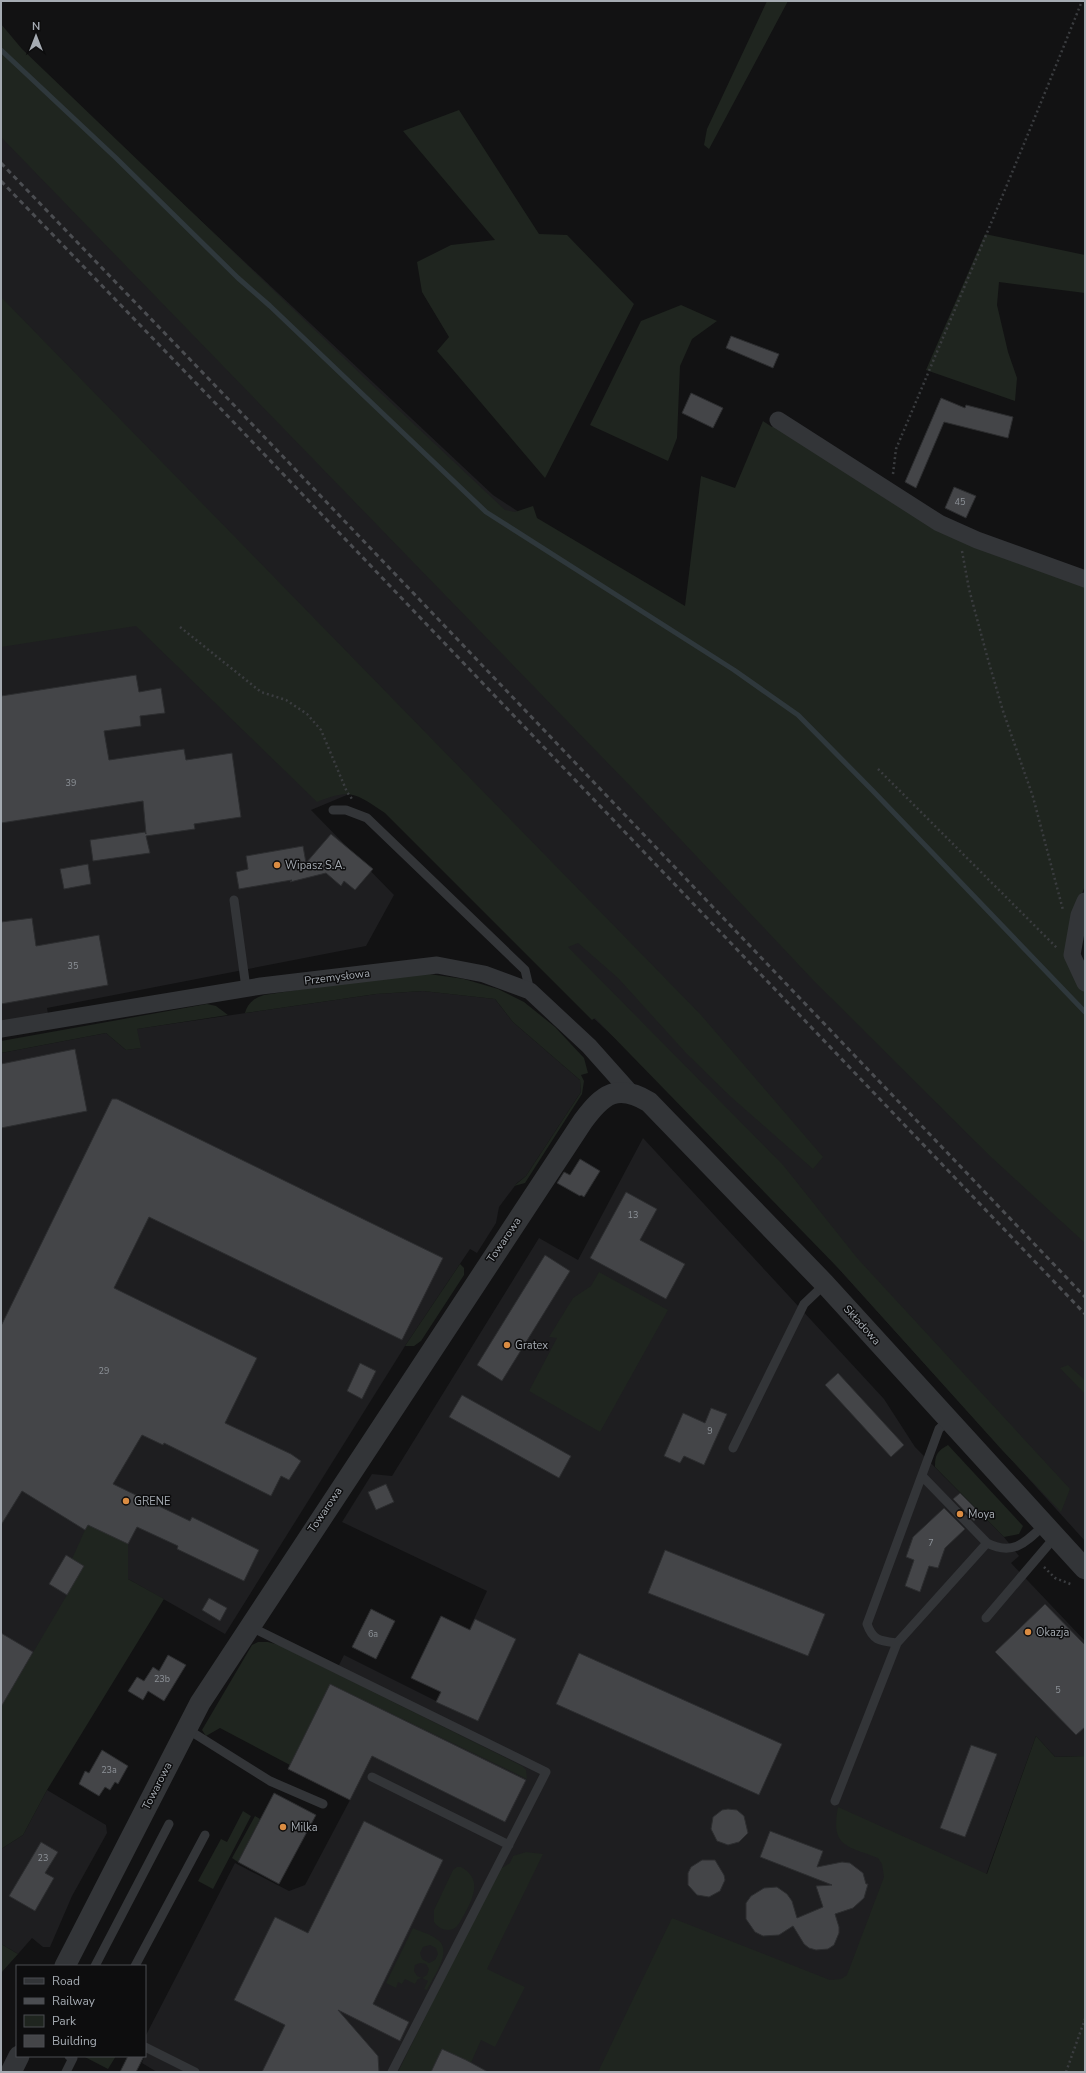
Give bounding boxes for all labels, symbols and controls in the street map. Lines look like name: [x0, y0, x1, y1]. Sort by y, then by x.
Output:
north arrow: [16, 16, 56, 56]
text: N: [32, 19, 40, 34]
house number: 45: [955, 496, 965, 508]
house number: 39: [66, 777, 76, 789]
place label: Wipasz S.A.: [285, 858, 345, 873]
marker: Wipasz S.A.: [272, 860, 282, 870]
house number: 35: [68, 960, 78, 972]
street label: Przemysłowa: [303, 966, 371, 988]
house number: 13: [628, 1209, 638, 1221]
street label: Towarowa: [483, 1214, 525, 1266]
street label: Składowa: [840, 1302, 884, 1348]
place label: Gratex: [515, 1338, 548, 1353]
marker: Gratex: [502, 1340, 512, 1350]
house number: 29: [99, 1365, 109, 1377]
house number: 9: [707, 1425, 713, 1437]
street label: Towarowa: [304, 1484, 346, 1536]
place label: GRENE: [134, 1494, 170, 1509]
marker: GRENE: [121, 1496, 131, 1506]
place label: Moya: [968, 1507, 995, 1522]
marker: Moya: [955, 1509, 965, 1519]
house number: 7: [928, 1537, 934, 1549]
place label: Okazja: [1036, 1625, 1069, 1640]
marker: Okazja: [1023, 1627, 1033, 1637]
house number: 6a: [368, 1628, 378, 1640]
house number: 23b: [154, 1673, 170, 1685]
house number: 5: [1055, 1684, 1061, 1696]
street label: Towarowa: [139, 1759, 175, 1812]
house number: 23a: [101, 1764, 117, 1776]
place label: Milka: [291, 1820, 318, 1835]
marker: Milka: [278, 1822, 288, 1832]
house number: 23: [38, 1852, 48, 1864]
legend: [16, 1965, 146, 2057]
text: Road: [52, 1973, 80, 1989]
text: Railway: [52, 1993, 96, 2009]
text: Park: [52, 2013, 77, 2029]
text: Building: [52, 2033, 97, 2049]

